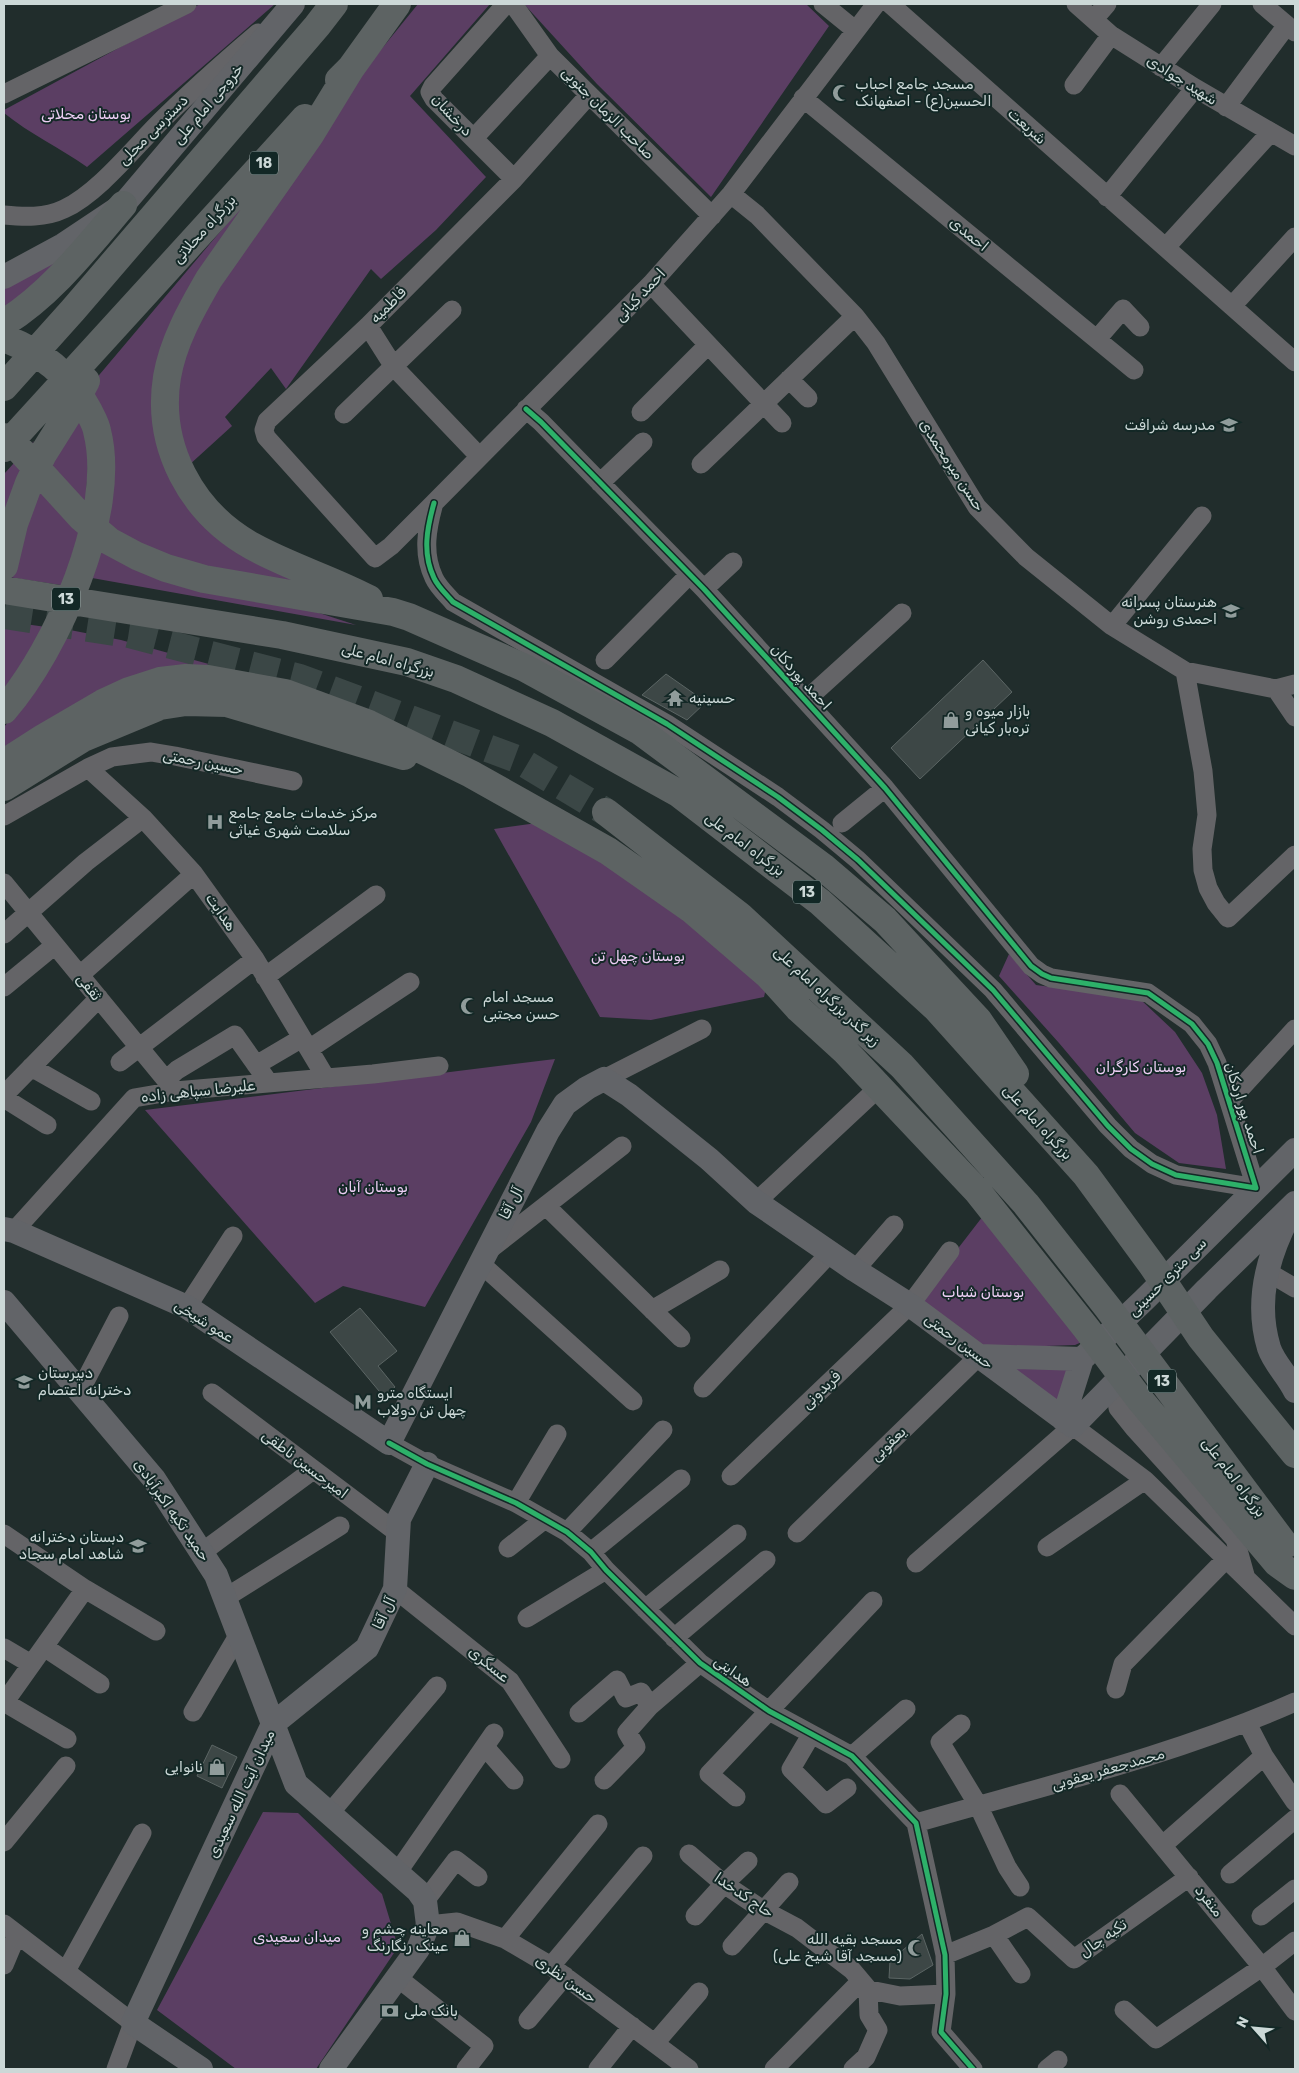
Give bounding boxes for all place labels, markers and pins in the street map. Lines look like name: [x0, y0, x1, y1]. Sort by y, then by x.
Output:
place label: مسجد جامع احباب الحسین(ع) - اصفهانک: [855, 75, 992, 112]
mosque icon: مسجد جامع احباب الحسین(ع) - اصفهانک: [831, 83, 851, 103]
school or university icon: مدرسه شرافت: [1219, 415, 1239, 435]
place label: مدرسه شرافت: [1124, 416, 1215, 434]
place label: هنرستان پسرانه احمدی روشن: [1121, 593, 1217, 629]
school or university icon: هنرستان پسرانه احمدی روشن: [1221, 601, 1241, 621]
temple icon: حسینیه: [665, 688, 685, 708]
place label: حسینیه: [689, 689, 735, 707]
place label: بازار میوه و تره‌بار کیانی: [965, 702, 1030, 737]
shop icon: بازار میوه و تره‌بار کیانی: [941, 710, 961, 730]
place label: مرکز خدمات جامع جامع سلامت شهری غیاثی: [229, 804, 377, 839]
hospital icon: مرکز خدمات جامع جامع سلامت شهری غیاثی: [205, 812, 225, 832]
place label: مسجد امام حسن مجتبی: [483, 988, 560, 1023]
mosque icon: مسجد امام حسن مجتبی: [459, 996, 479, 1016]
place label: دبیرستان دخترانه اعتصام: [38, 1364, 131, 1400]
school or university icon: دبیرستان دخترانه اعتصام: [14, 1372, 34, 1392]
place label: ایستگاه مترو چهل تن دولاب: [377, 1384, 466, 1420]
metro station icon: ایستگاه مترو چهل تن دولاب: [353, 1392, 373, 1412]
place label: دبستان دخترانه شاهد امام سجاد: [19, 1528, 124, 1564]
school or university icon: دبستان دخترانه شاهد امام سجاد: [128, 1536, 148, 1556]
shop icon: نانوایی: [207, 1757, 227, 1777]
place label: نانوایی: [165, 1758, 203, 1776]
place label: معاینه چشم و عینک رنگارنگ: [362, 1920, 448, 1955]
shop icon: معاینه چشم و عینک رنگارنگ: [452, 1928, 472, 1948]
place label: مسجد بقیه الله (مسجد آقا شیخ علی): [773, 1930, 902, 1967]
mosque icon: مسجد بقیه الله (مسجد آقا شیخ علی): [906, 1938, 926, 1958]
bank icon: بانک ملی: [380, 2001, 400, 2021]
place label: بانک ملی: [404, 2002, 458, 2020]

